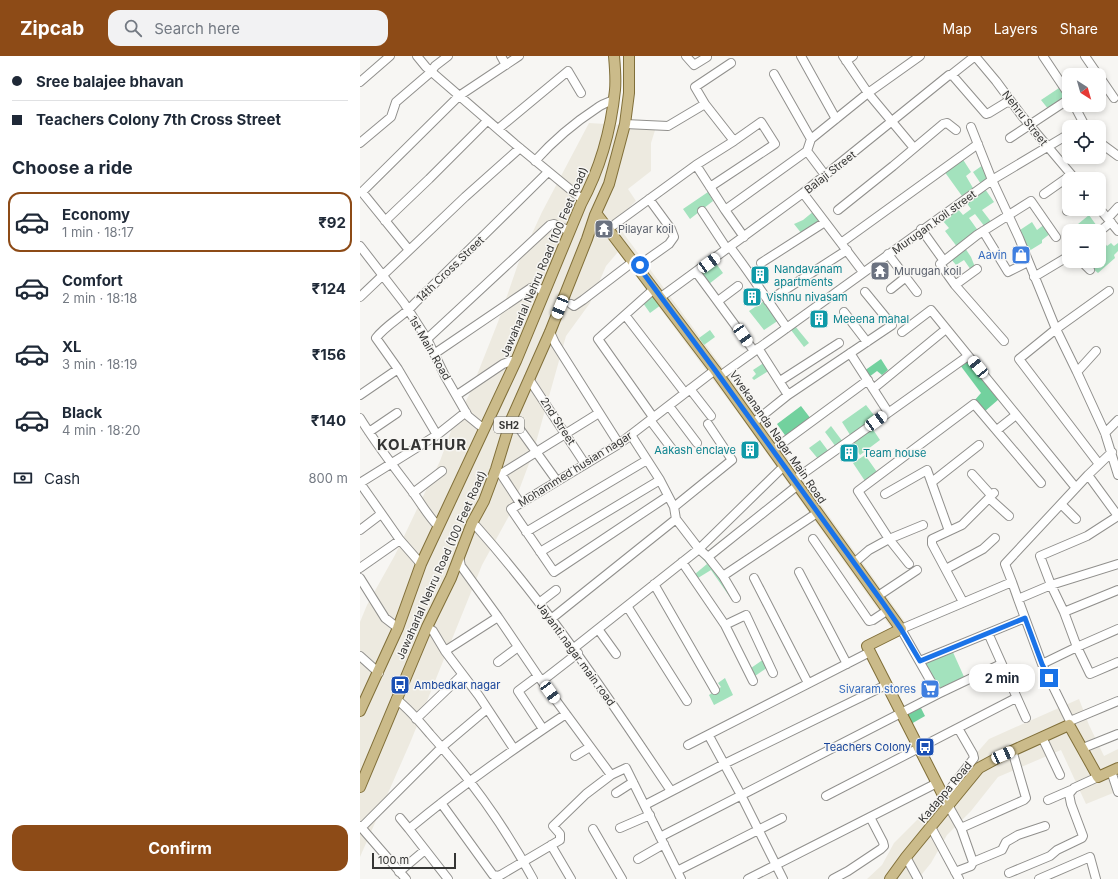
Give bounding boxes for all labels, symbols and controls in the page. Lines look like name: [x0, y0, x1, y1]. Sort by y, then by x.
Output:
search box: [108, 10, 388, 46]
text: Zipcab: [20, 17, 84, 40]
icon: search: [122, 17, 144, 39]
text: Search here: [154, 19, 240, 38]
text: Map: [943, 20, 972, 37]
text: Layers: [994, 20, 1038, 37]
text: Share: [1060, 20, 1098, 37]
north arrow: [1062, 68, 1106, 112]
map controls: [1062, 68, 1106, 268]
text: Sree balajee bhavan: [36, 72, 184, 91]
street label: Nehru Street: [999, 88, 1051, 149]
text: Teachers Colony 7th Cross Street: [36, 110, 281, 129]
button: locate: [1062, 120, 1106, 164]
street label: Balaji Street: [801, 147, 859, 197]
text: Choose a ride: [12, 157, 133, 178]
street label: Jawaharlal Nehru Road (100 Feet Road): [497, 165, 591, 359]
button: +: [1062, 172, 1106, 216]
street label: Murugan koil street: [889, 187, 979, 257]
icon: car: [14, 204, 50, 240]
text: Economy: [62, 205, 130, 224]
text: ₹92: [318, 213, 346, 232]
temple icon: Pilayar koil: [593, 218, 615, 240]
place label: Pilayar koil: [618, 222, 674, 236]
text: 1 min · 18:17: [62, 224, 134, 240]
button: −: [1062, 224, 1106, 268]
street label: 14th Cross Street: [413, 233, 487, 305]
shop icon: Aavin: [1010, 244, 1032, 266]
place label: Aavin: [978, 248, 1007, 262]
car: [696, 251, 722, 275]
route start: [631, 256, 649, 274]
temple icon: Murugan koil: [869, 260, 891, 282]
place label: Nandavanam apartments: [774, 262, 842, 289]
building icon: Nandavanam apartments: [749, 264, 771, 286]
place label: Murugan koil: [894, 264, 961, 278]
icon: car: [14, 270, 50, 306]
text: Comfort: [62, 271, 123, 290]
text: ₹124: [312, 279, 346, 298]
building icon: Vishnu nivasam: [741, 286, 763, 308]
text: 2 min · 18:18: [62, 290, 137, 306]
place label: Vishnu nivasam: [766, 290, 848, 304]
car: [550, 294, 570, 320]
building icon: Meeena mahal: [808, 308, 830, 330]
place label: Meeena mahal: [833, 312, 909, 326]
street label: 1st Main Road: [406, 313, 454, 383]
car: [731, 322, 755, 348]
icon: car: [14, 336, 50, 372]
text: XL: [62, 337, 82, 356]
text: ₹156: [312, 345, 346, 364]
car: [966, 354, 990, 380]
text: 3 min · 18:19: [62, 356, 137, 372]
street label: Vivekananda Nagar Main Road: [727, 368, 829, 506]
street label: 2nd Street: [537, 395, 579, 448]
icon: car: [14, 402, 50, 438]
text: Black: [62, 403, 102, 422]
car: [863, 409, 889, 433]
text: ₹140: [311, 411, 346, 430]
road number: SH2: [494, 417, 524, 433]
text: 4 min · 18:20: [62, 422, 141, 438]
street label: Mohammed husian nagar: [515, 428, 635, 510]
district label: KOLATHUR: [377, 435, 467, 454]
building icon: Aakash enclave: [739, 439, 761, 461]
building icon: Team house: [838, 442, 860, 464]
place label: Aakash enclave: [654, 443, 736, 457]
place label: Team house: [863, 446, 927, 460]
icon: cash: [12, 467, 34, 489]
street label: Jawaharlal Nehru Road (100 Feet Road): [393, 468, 489, 662]
text: Cash: [44, 469, 80, 488]
text: 800 m: [309, 470, 348, 486]
street label: Jayanti nagar main road: [534, 599, 618, 709]
callout: 2 min: [969, 664, 1035, 692]
route end: [1040, 669, 1058, 687]
text: 2 min: [985, 670, 1019, 686]
bus stop icon: Ambedkar nagar: [389, 674, 411, 696]
place label: Ambedkar nagar: [414, 678, 500, 692]
supermarket icon: Sivaram stores: [919, 678, 941, 700]
car: [538, 679, 562, 705]
place label: Sivaram stores: [839, 682, 916, 696]
bus stop icon: Teachers Colony: [914, 736, 936, 758]
place label: Teachers Colony: [823, 740, 911, 754]
car: [990, 745, 1016, 765]
street label: Kadappa Road: [915, 758, 975, 826]
button: Confirm: [12, 825, 348, 871]
scale bar: [372, 851, 456, 870]
text: 100 m: [378, 853, 409, 867]

